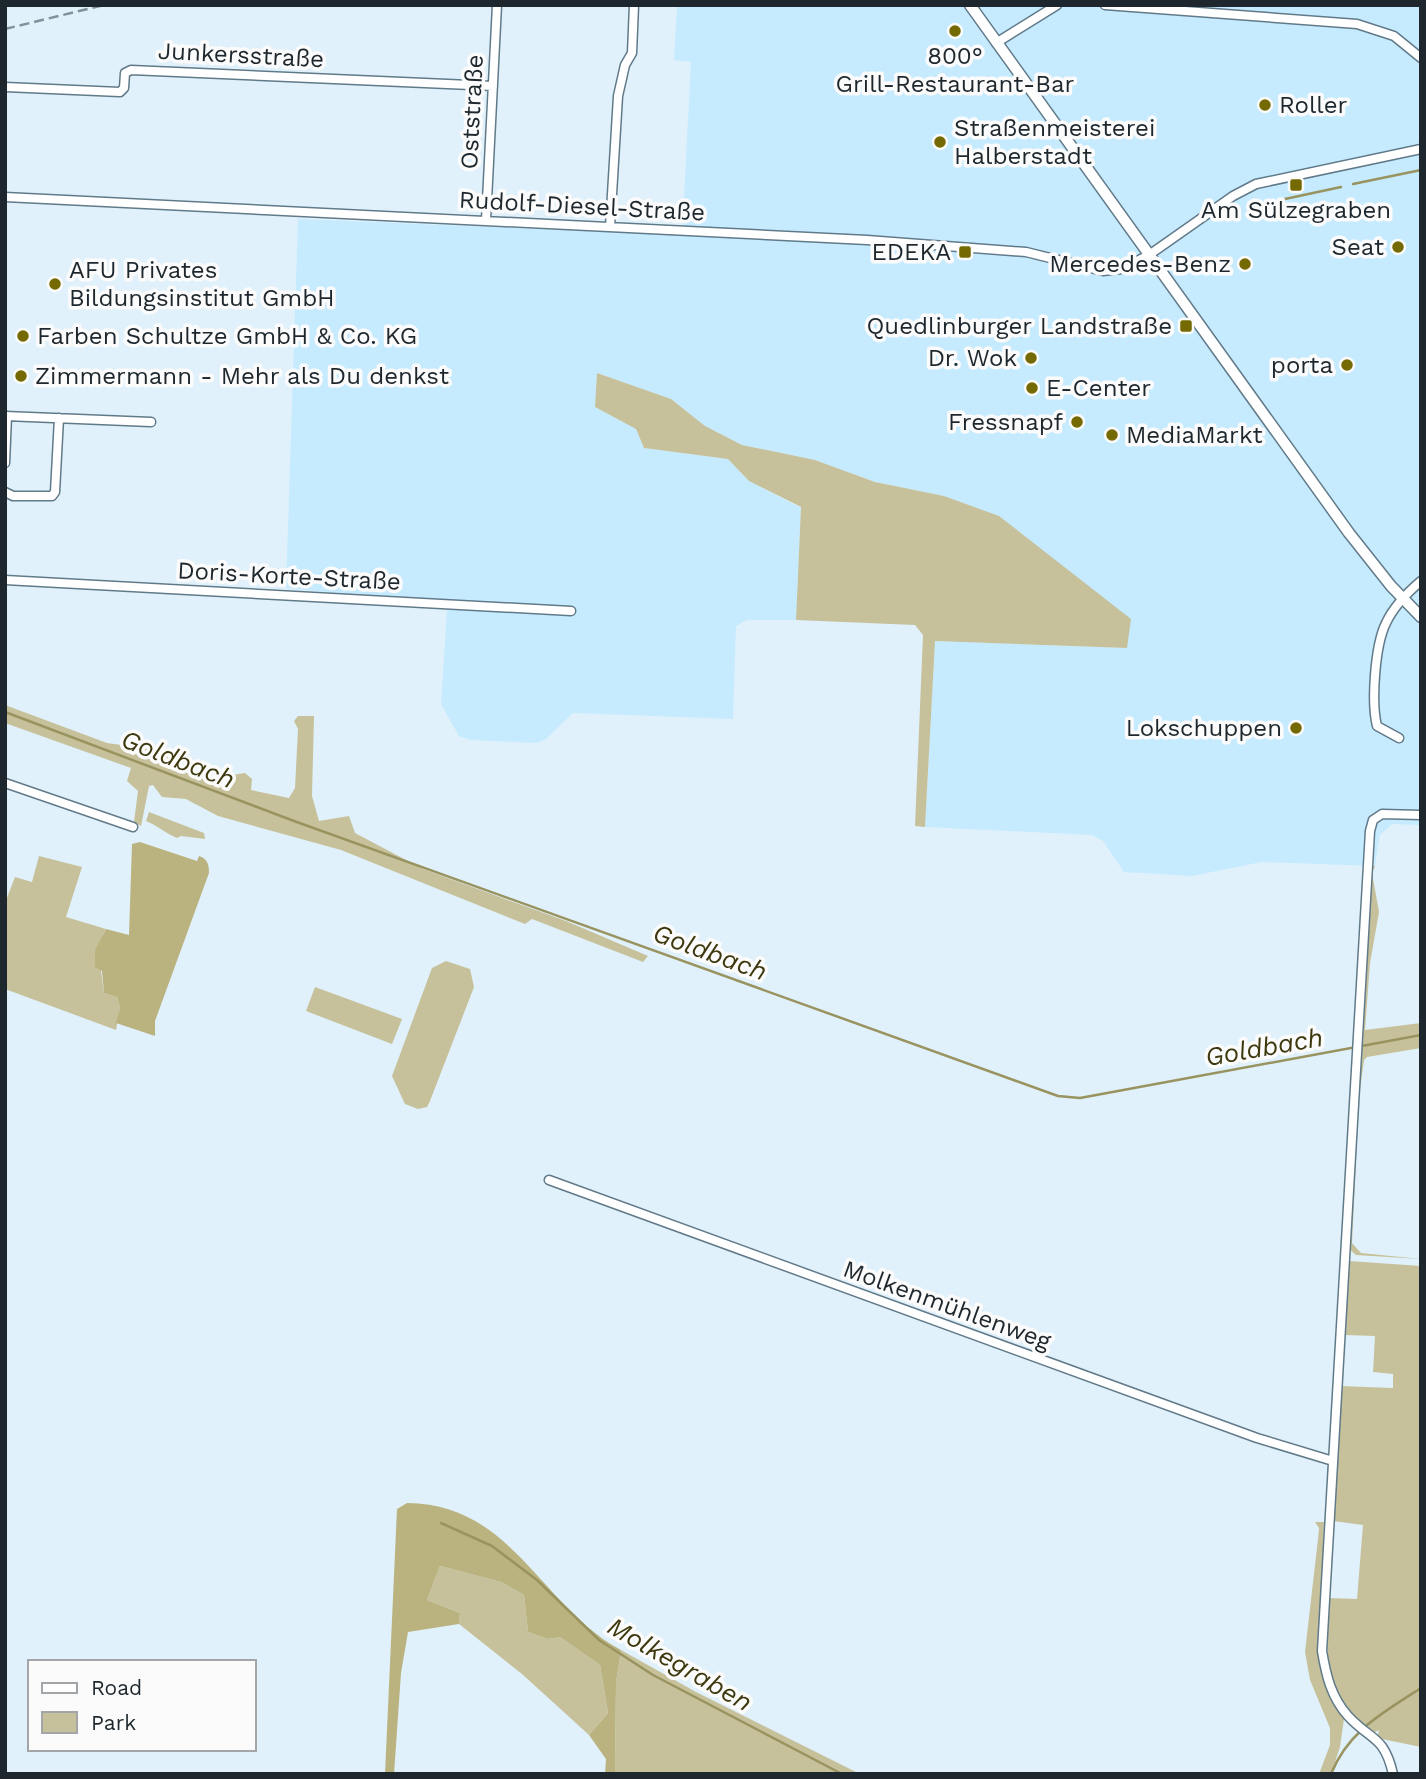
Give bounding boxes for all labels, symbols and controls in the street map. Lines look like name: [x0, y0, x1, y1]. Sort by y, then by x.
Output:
marker: 800° Grill-Restaurant-Bar: [947, 23, 963, 39]
street label: Junkersstraße: [157, 37, 325, 73]
place label: 800° Grill-Restaurant-Bar: [836, 42, 1075, 98]
street label: Oststraße: [455, 54, 489, 170]
place label: Roller: [1279, 91, 1347, 119]
marker: Roller: [1257, 97, 1273, 113]
place label: Straßenmeisterei Halberstadt: [954, 114, 1155, 170]
marker: Straßenmeisterei Halberstadt: [932, 134, 948, 150]
marker: Am Sülzegraben: [1288, 177, 1304, 193]
street label: Rudolf-Diesel-Straße: [458, 186, 706, 226]
place label: Am Sülzegraben: [1201, 196, 1391, 224]
place label: Seat: [1332, 233, 1384, 261]
place label: EDEKA: [871, 238, 951, 266]
marker: Seat: [1390, 239, 1406, 255]
marker: EDEKA: [957, 244, 973, 260]
place label: Mercedes-Benz: [1049, 250, 1231, 278]
place label: AFU Privates Bildungsinstitut GmbH: [69, 256, 335, 312]
marker: Mercedes-Benz: [1237, 256, 1253, 272]
marker: AFU Privates Bildungsinstitut GmbH: [47, 276, 63, 292]
place label: Quedlinburger Landstraße: [866, 312, 1172, 340]
marker: Quedlinburger Landstraße: [1178, 318, 1194, 334]
place label: Farben Schultze GmbH & Co. KG: [37, 322, 417, 350]
marker: Farben Schultze GmbH & Co. KG: [15, 328, 31, 344]
place label: Dr. Wok: [928, 344, 1017, 372]
marker: Dr. Wok: [1023, 350, 1039, 366]
place label: porta: [1271, 351, 1333, 379]
marker: porta: [1339, 357, 1355, 373]
place label: Zimmermann - Mehr als Du denkst: [35, 362, 449, 390]
marker: Zimmermann - Mehr als Du denkst: [13, 368, 29, 384]
place label: E-Center: [1046, 374, 1151, 402]
marker: E-Center: [1024, 380, 1040, 396]
place label: Fressnapf: [948, 408, 1064, 436]
marker: Fressnapf: [1069, 414, 1085, 430]
place label: MediaMarkt: [1126, 421, 1263, 449]
marker: MediaMarkt: [1104, 427, 1120, 443]
street label: Doris-Korte-Straße: [177, 556, 401, 596]
place label: Lokschuppen: [1126, 714, 1282, 742]
marker: Lokschuppen: [1288, 720, 1304, 736]
water label: Goldbach: [117, 724, 239, 794]
water label: Goldbach: [649, 918, 771, 986]
water label: Goldbach: [1203, 1022, 1325, 1072]
street label: Molkenmühlenweg: [839, 1254, 1055, 1356]
water label: Molkegraben: [603, 1611, 757, 1717]
legend: [28, 1660, 256, 1751]
text: Road: [91, 1675, 142, 1700]
text: Park: [91, 1710, 136, 1735]

